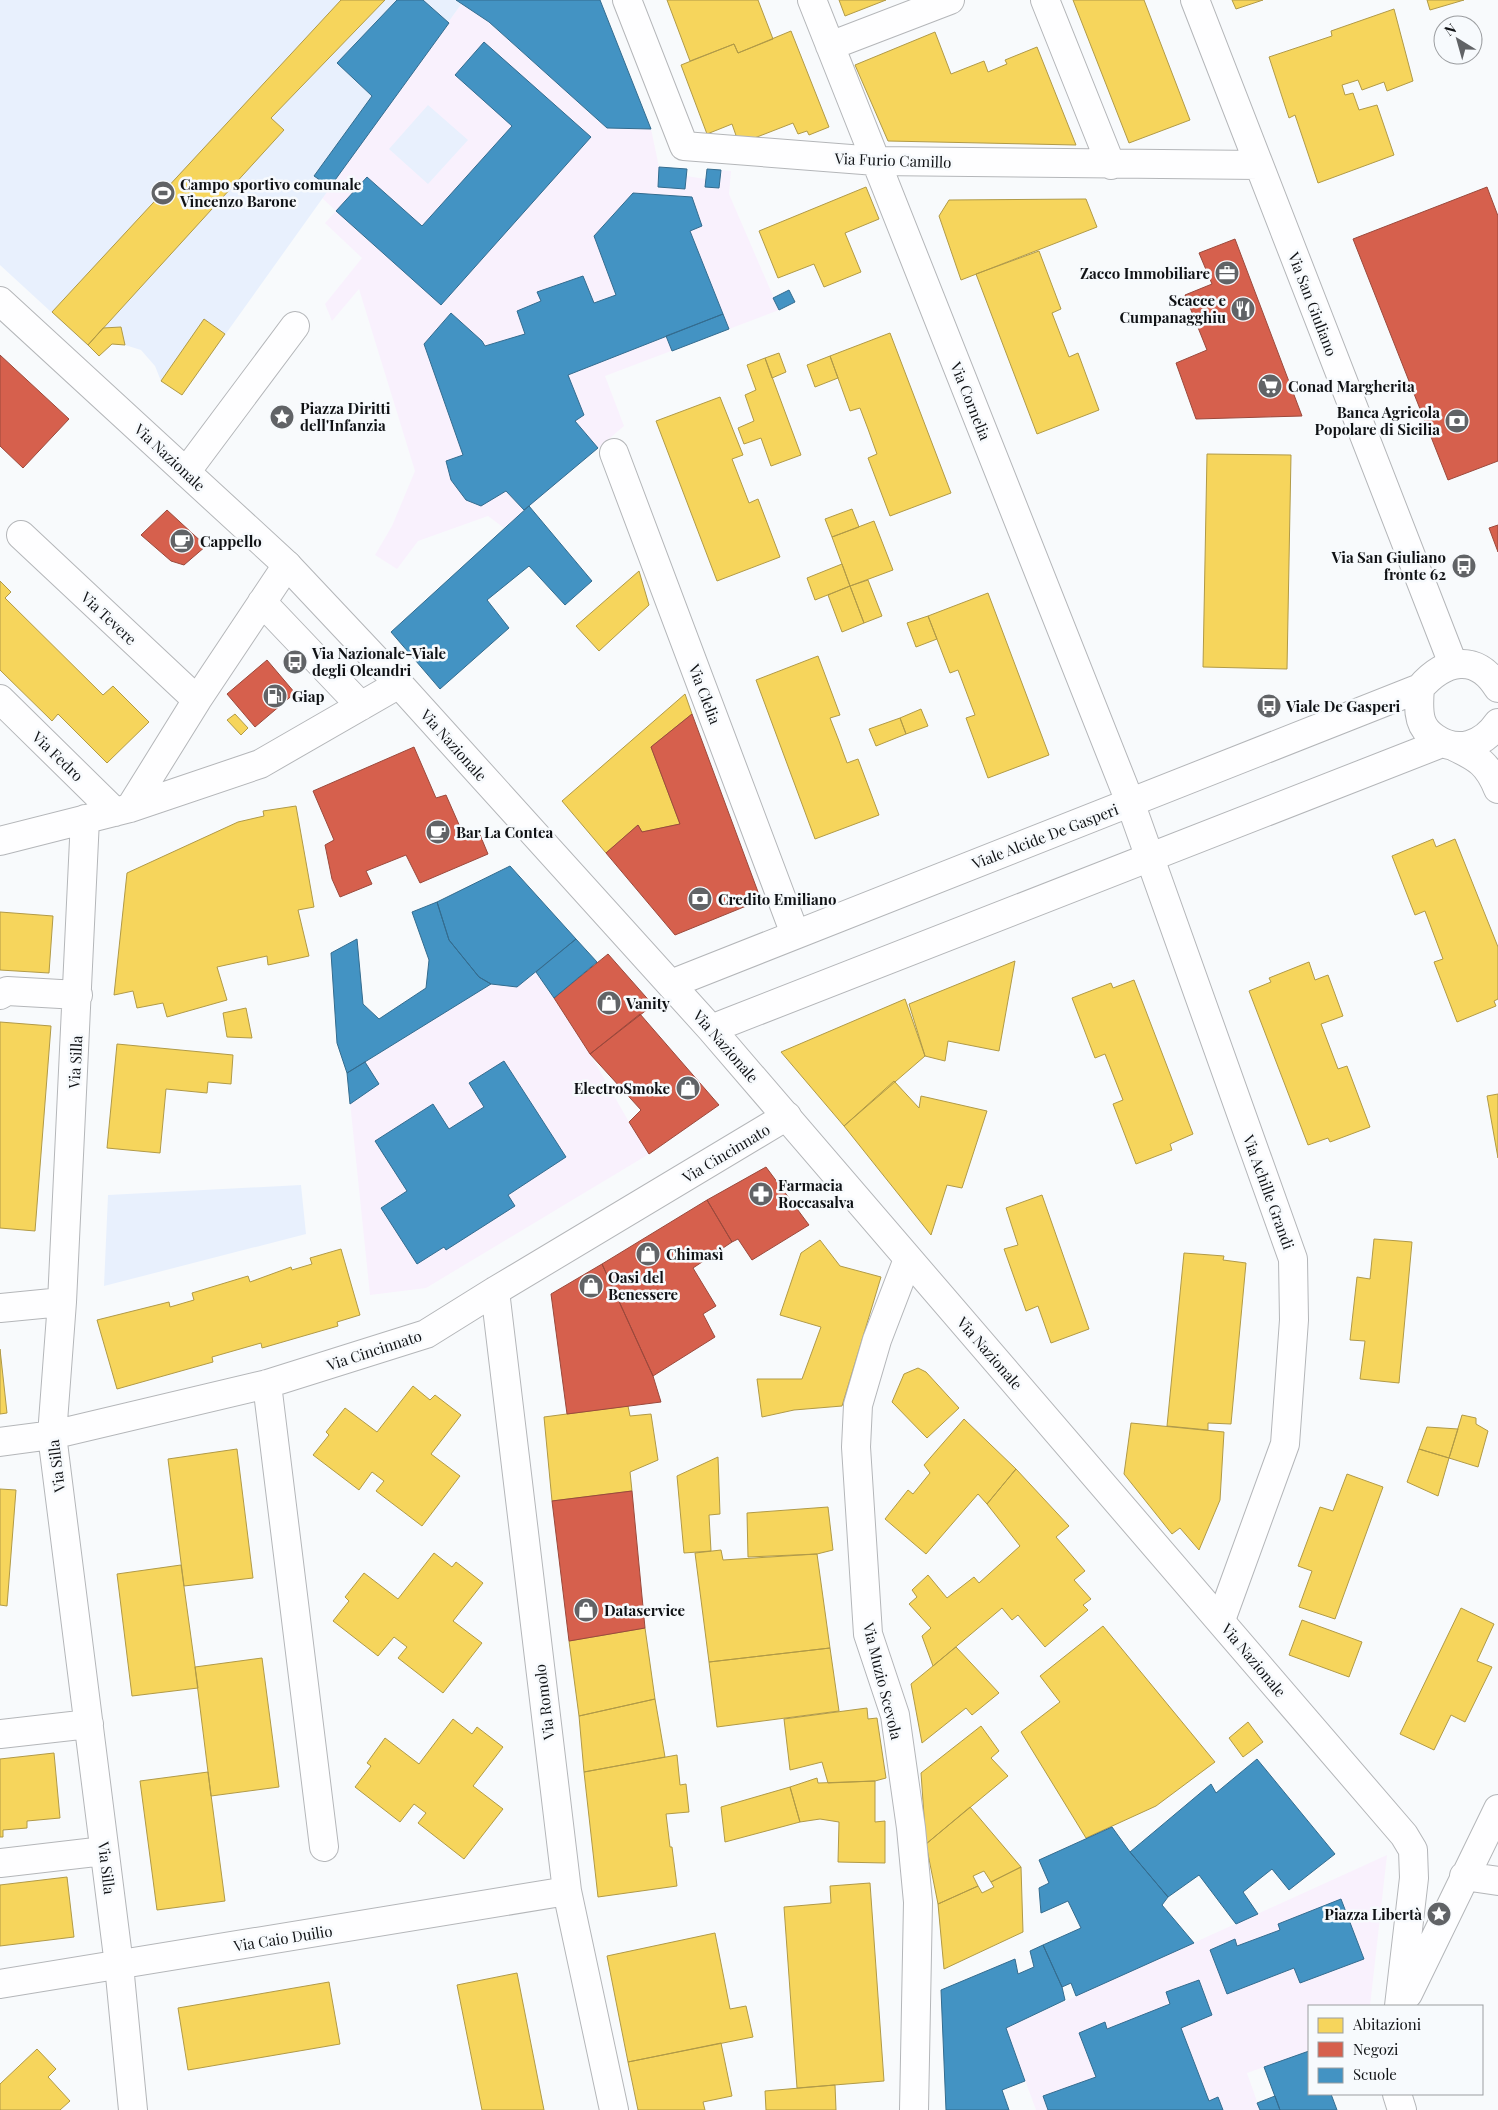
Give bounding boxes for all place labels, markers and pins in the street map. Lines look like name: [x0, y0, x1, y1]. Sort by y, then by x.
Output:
place label: Campo sportivo comunale Vincenzo Barone: [179, 174, 362, 211]
sports icon: Campo sportivo comunale Vincenzo Barone: [150, 180, 176, 206]
office icon: Zacco Immobiliare: [1214, 260, 1240, 286]
place label: Zacco Immobiliare: [1080, 263, 1210, 283]
place label: Scacce e Cumpanagghiu: [1119, 290, 1226, 327]
restaurant icon: Scacce e Cumpanagghiu: [1230, 296, 1256, 322]
supermarket icon: Conad Margherita: [1257, 373, 1283, 399]
place label: Conad Margherita: [1288, 376, 1415, 396]
place label: Piazza Diritti dell'Infanzia: [300, 398, 391, 435]
place label: Banca Agricola Popolare di Sicilia: [1315, 402, 1440, 439]
place icon: Piazza Diritti dell'Infanzia: [269, 404, 295, 430]
bank icon: Banca Agricola Popolare di Sicilia: [1444, 408, 1470, 434]
cafe icon: Cappello: [169, 528, 195, 554]
place label: Cappello: [200, 531, 262, 551]
place label: Via San Giuliano fronte 62: [1331, 547, 1446, 584]
bus stop icon: Via San Giuliano fronte 62: [1451, 553, 1477, 579]
place label: Via Nazionale-Viale degli Oleandri: [311, 643, 447, 680]
bus stop icon: Via Nazionale-Viale degli Oleandri: [282, 649, 308, 675]
fuel station icon: Giap: [262, 683, 288, 709]
place label: Giap: [292, 686, 325, 706]
bus stop icon: Viale De Gasperi: [1256, 693, 1282, 719]
place label: Viale De Gasperi: [1285, 696, 1401, 716]
cafe icon: Bar La Contea: [425, 819, 451, 845]
place label: Bar La Contea: [456, 822, 553, 842]
bank icon: Credito Emiliano: [687, 886, 713, 912]
place label: Credito Emiliano: [718, 889, 836, 909]
shop icon: Vanity: [596, 990, 622, 1016]
place label: Vanity: [625, 993, 670, 1013]
shop icon: ElectroSmoke: [675, 1075, 701, 1101]
place label: ElectroSmoke: [574, 1078, 670, 1098]
place label: Farmacia Roccasalva: [778, 1175, 854, 1212]
pharmacy icon: Farmacia Roccasalva: [748, 1181, 774, 1207]
shop icon: Chimasì: [635, 1241, 661, 1267]
place label: Chimasì: [666, 1244, 724, 1264]
place label: Oasi del Benessere: [608, 1267, 678, 1304]
shop icon: Oasi del Benessere: [578, 1273, 604, 1299]
shop icon: Dataservice: [573, 1597, 599, 1623]
place label: Dataservice: [604, 1600, 686, 1620]
place icon: Piazza Libertà: [1426, 1901, 1452, 1927]
place label: Piazza Libertà: [1324, 1904, 1422, 1924]

